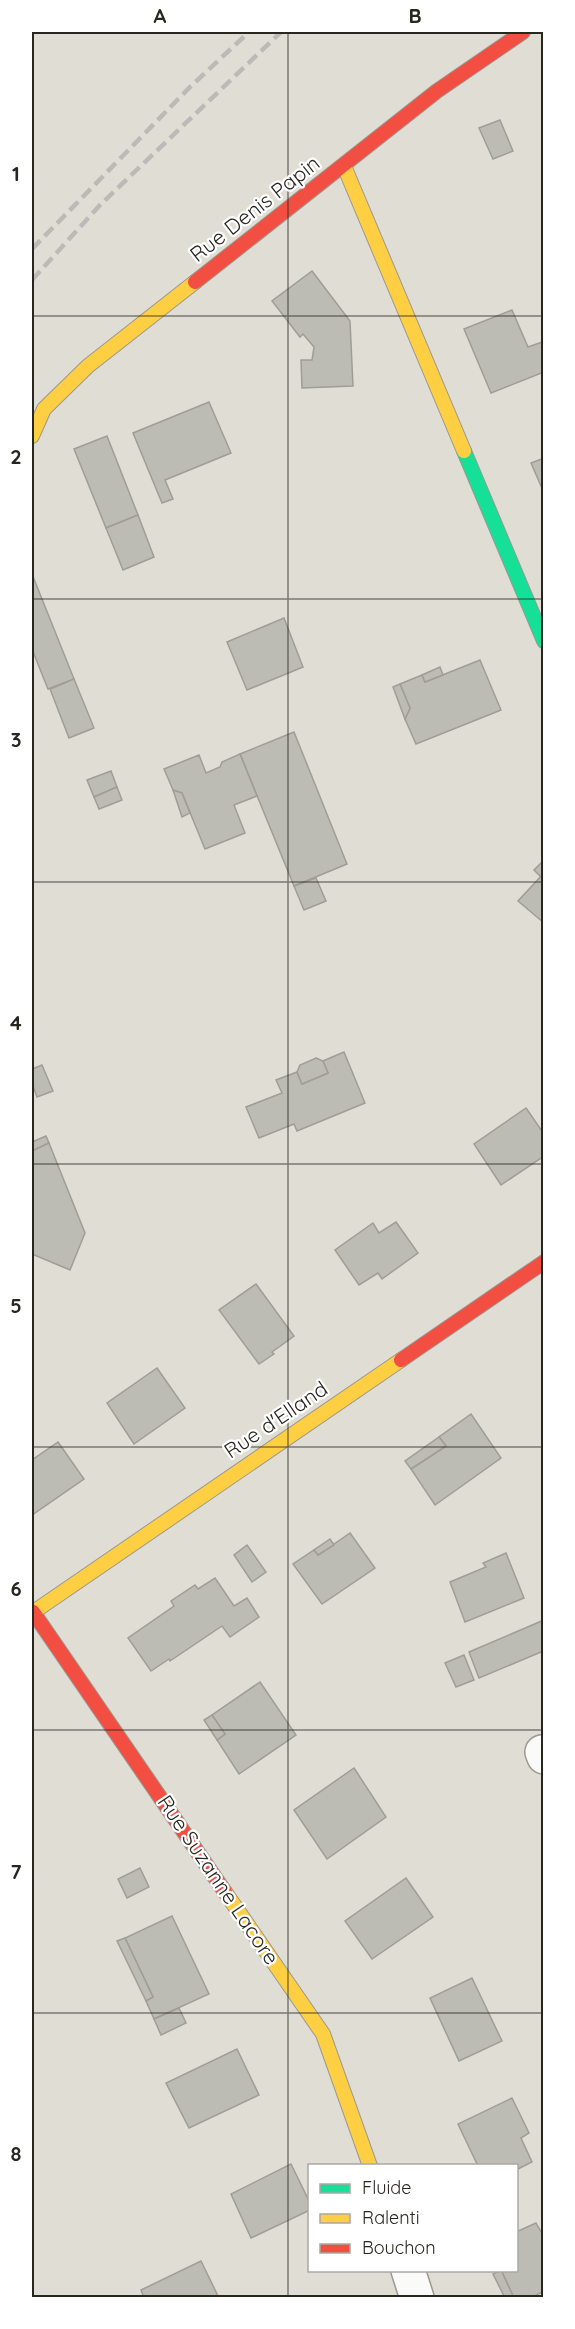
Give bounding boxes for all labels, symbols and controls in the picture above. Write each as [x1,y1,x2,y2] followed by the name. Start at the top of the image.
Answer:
[154,3,167,28] text: A
[408,3,422,28] text: B
[184,150,324,267] street label: Rue Denis Papin
[12,161,20,186] text: 1
[10,444,22,469] text: 2
[11,727,21,752] text: 3
[10,1010,22,1035] text: 4
[10,1293,22,1318] text: 5
[219,1375,332,1463] street label: Rue d'Elland
[10,1576,22,1601] text: 6
[152,1790,285,1969] street label: Rue Suzanne Lacore
[11,1859,22,1884] text: 7
[11,2141,22,2166] text: 8
[308,2164,518,2272] legend
[362,2176,411,2199] text: Fluide
[362,2206,420,2229] text: Ralenti
[362,2236,436,2259] text: Bouchon

